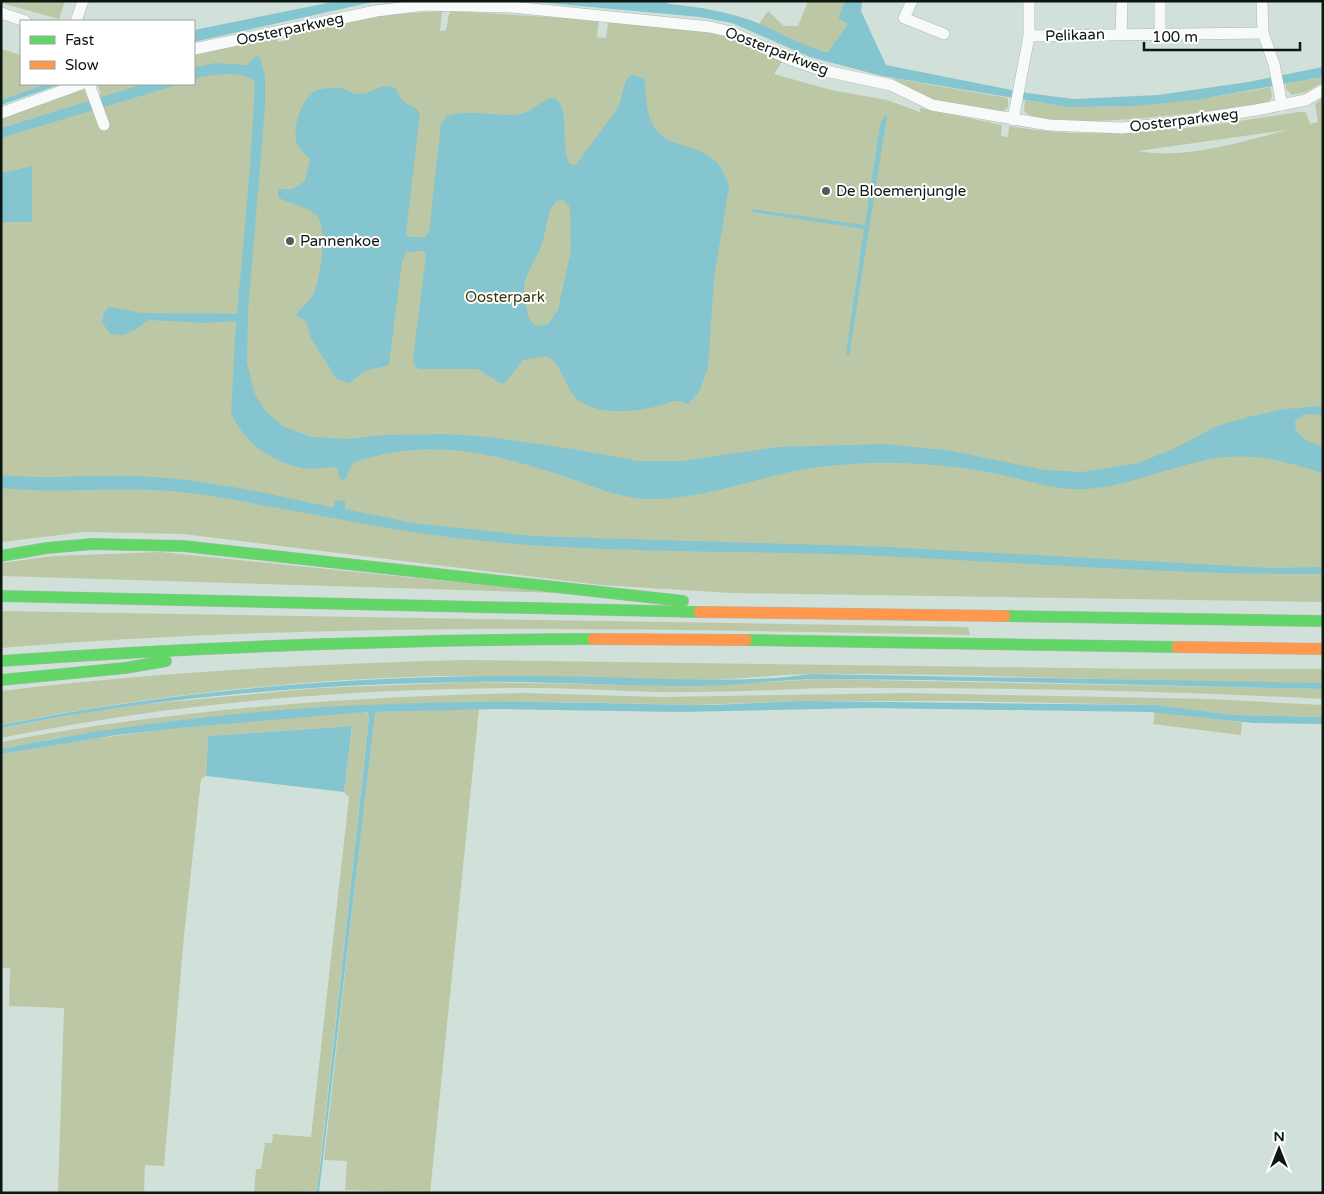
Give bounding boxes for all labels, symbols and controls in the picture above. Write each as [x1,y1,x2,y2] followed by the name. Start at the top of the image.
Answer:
[235,9,345,49] street label: Oosterparkweg
[20,20,195,85] legend
[1144,20,1300,52] scale bar
[723,23,831,79] street label: Oosterparkweg
[1045,25,1105,45] street label: Pelikaan
[1152,28,1198,46] text: 100 m
[65,31,95,49] text: Fast
[65,56,99,74] text: Slow
[1129,104,1239,136] street label: Oosterparkweg
[836,182,966,200] place label: De Bloemenjungle
[820,185,832,197] marker: De Bloemenjungle
[300,232,380,250] place label: Pannenkoe
[284,235,296,247] marker: Pannenkoe
[465,288,545,306] park label: Oosterpark
[1254,1124,1304,1174] north arrow
[1273,1128,1285,1145] text: N

